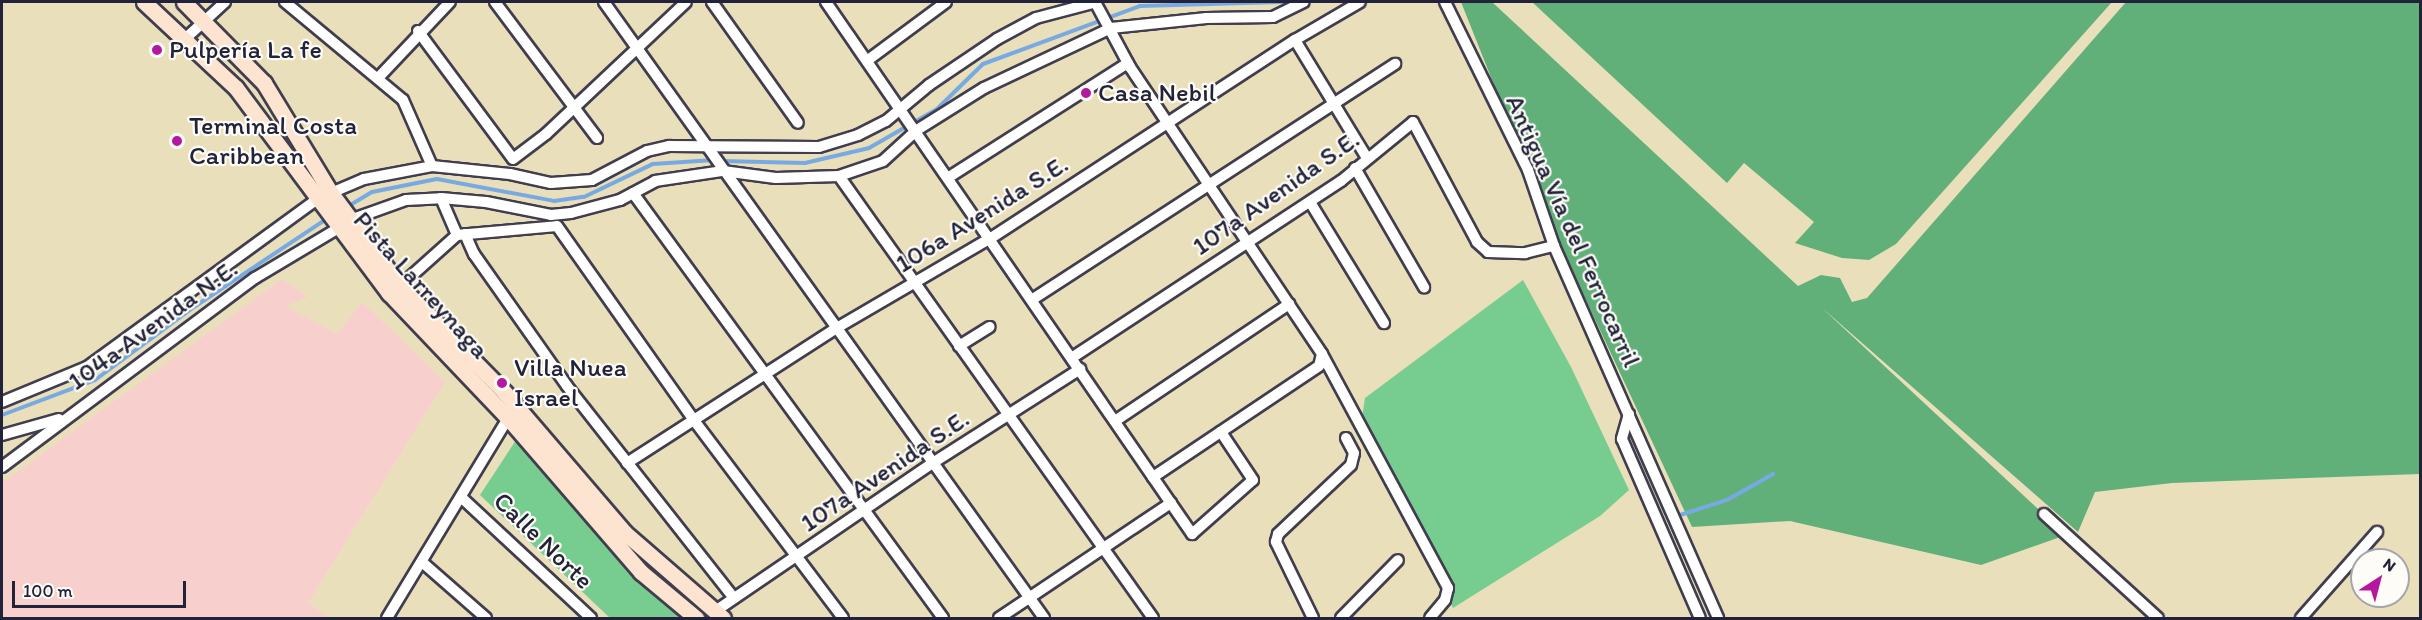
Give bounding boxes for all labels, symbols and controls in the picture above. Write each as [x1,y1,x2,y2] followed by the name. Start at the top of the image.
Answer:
[169,34,321,66] place label: Pulpería La fe
[150,43,164,57] marker: Pulpería La fe
[1098,77,1216,109] place label: Casa Nebil
[1079,86,1093,100] marker: Casa Nebil
[1499,90,1647,372] street label: Antigua Vía del Ferrocarril
[189,110,357,172] place label: Terminal Costa Caribbean
[1186,124,1366,262] street label: 107a Avenida S.E.
[170,134,184,148] marker: Terminal Costa Caribbean
[890,148,1074,280] street label: 106a Avenida S.E.
[347,205,495,365] street label: Pista Larreynaga
[62,253,244,397] street label: 104a Avenida N.E.
[514,352,627,414] place label: Villa Nuea Israel
[495,376,509,390] marker: Villa Nuea Israel
[795,403,975,539] street label: 107a Avenida S.E.
[487,486,599,596] street label: Calle Norte
[2350,548,2410,608] north arrow
[2380,554,2400,576] text: N
[15,569,189,607] scale bar
[23,580,73,602] text: 100 m

